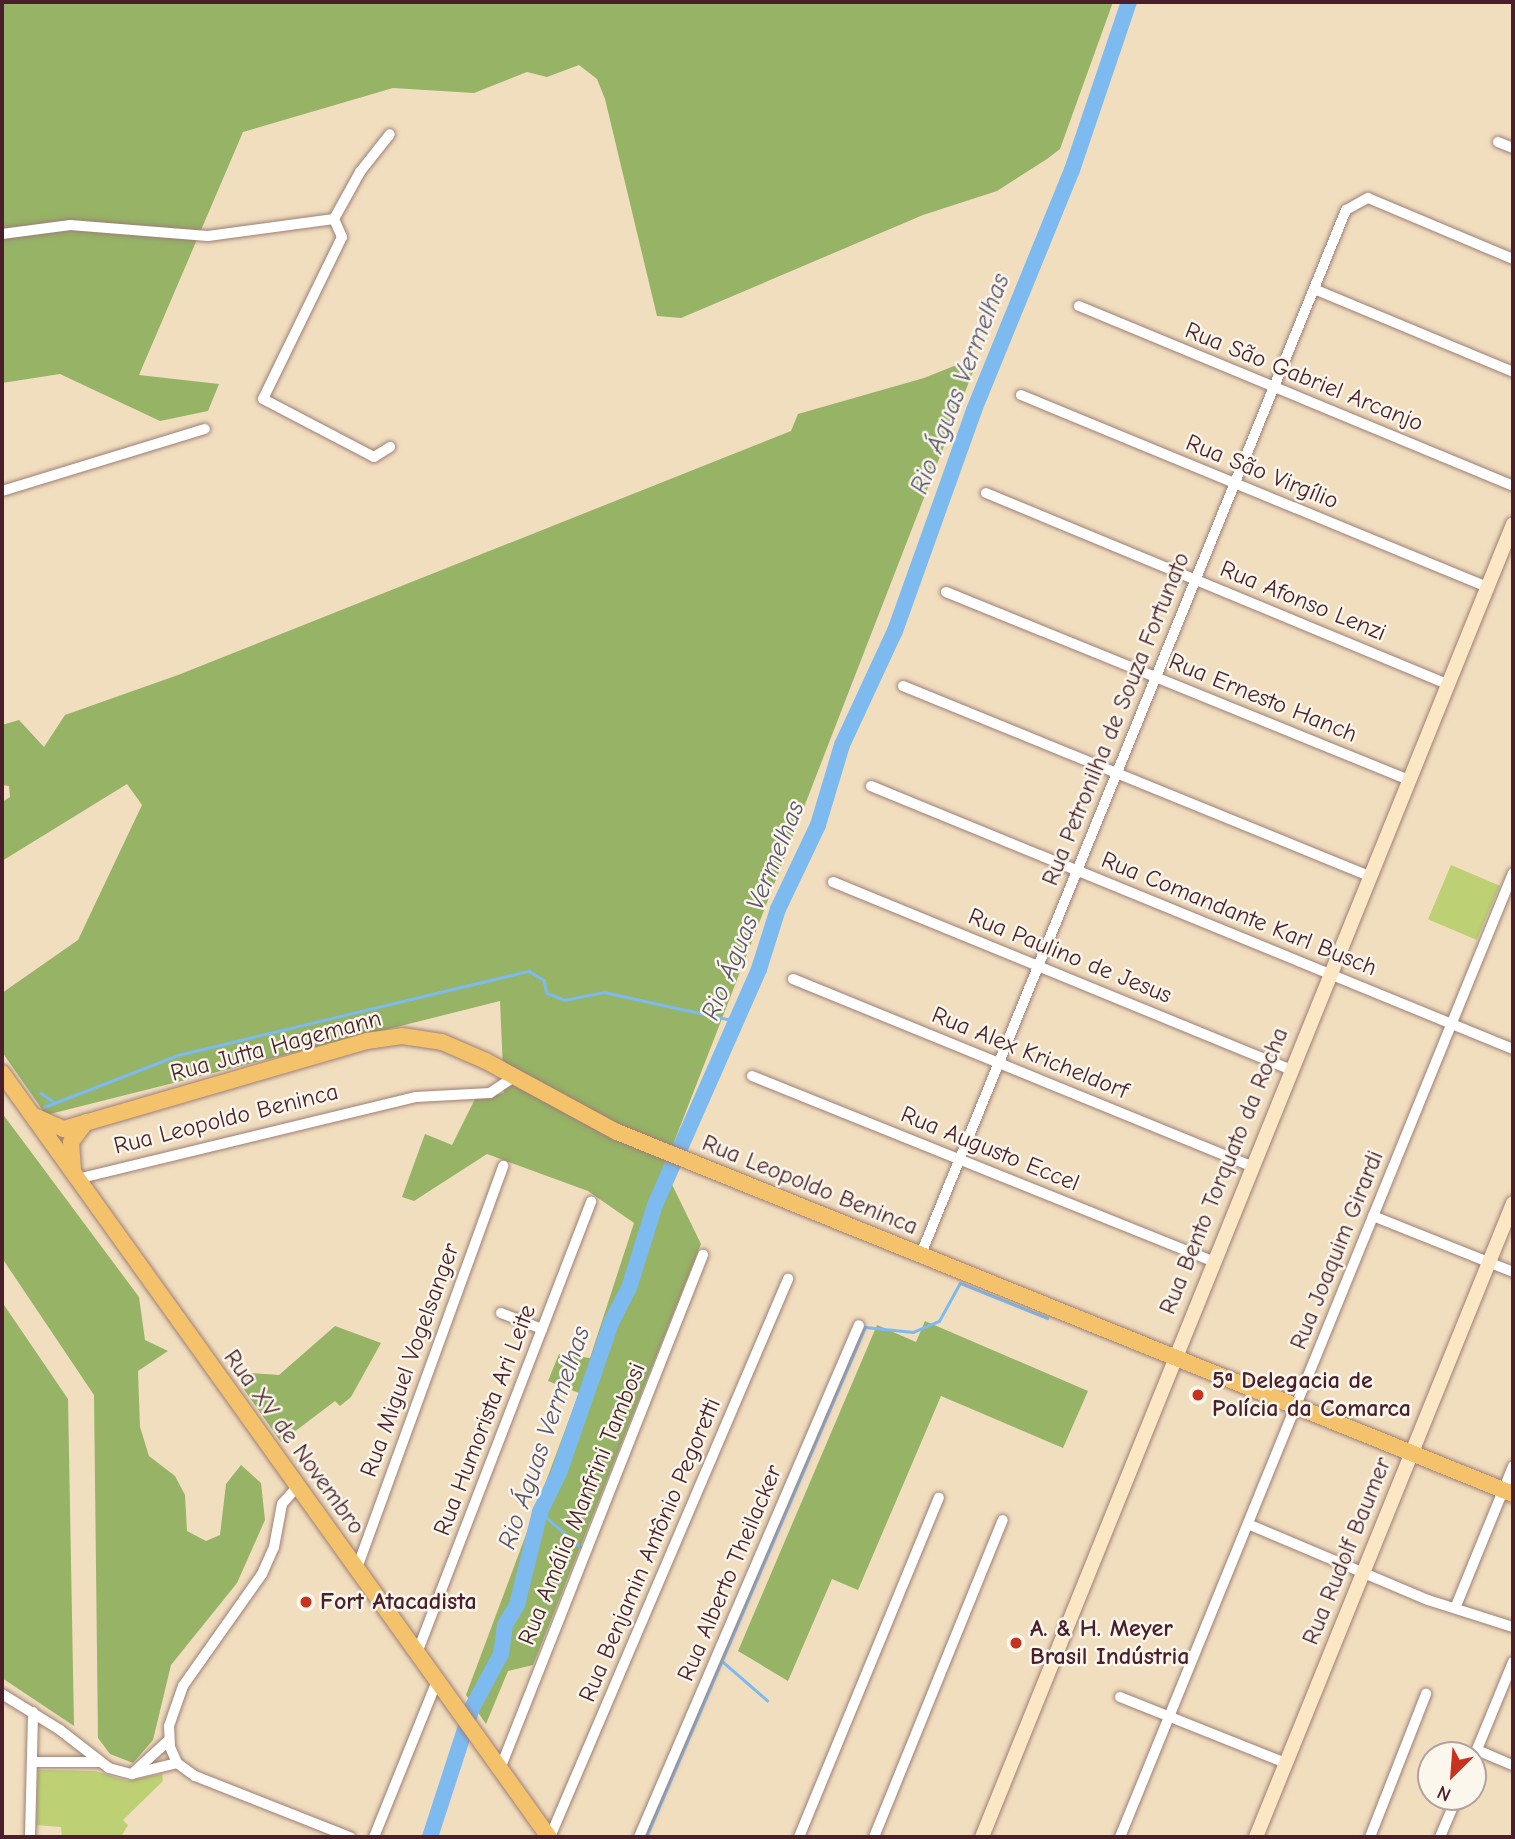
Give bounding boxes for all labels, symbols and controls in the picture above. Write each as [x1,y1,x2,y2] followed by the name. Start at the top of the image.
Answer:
[905,269,1017,499] water label: Rio Águas Vermelhas
[1181,316,1427,438] street label: Rua São Gabriel Arcanjo
[1181,428,1343,516] street label: Rua São Virgílio
[1036,548,1196,890] street label: Rua Petronilha de Souza Fortunato
[1216,555,1390,647] street label: Rua Afonso Lenzi
[1165,647,1361,749] street label: Rua Ernesto Hanch
[696,797,812,1025] water label: Rio Águas Vermelhas
[1097,845,1381,983] street label: Rua Comandante Karl Busch
[964,902,1176,1010] street label: Rua Paulino de Jesus
[928,1000,1132,1106] street label: Rua Alex Kricheldorf
[168,1004,384,1088] street label: Rua Jutta Hagemann
[1153,1023,1295,1319] street label: Rua Bento Torquato da Rocha
[111,1077,341,1161] street label: Rua Leopoldo Beninca
[897,1100,1083,1198] street label: Rua Augusto Eccel
[698,1129,922,1241] street label: Rua Leopoldo Beninca
[1284,1146,1390,1354] street label: Rua Joaquim Girardi
[354,1239,466,1481] street label: Rua Miguel Vogelsanger
[428,1301,542,1539] street label: Rua Humorista Ari Leite
[492,1322,598,1554] water label: Rio Águas Vermelhas
[217,1344,371,1540] street label: Rua XV de Novembro
[512,1359,652,1649] street label: Rua Amália Manfrini Tambosi
[1212,1367,1411,1423] place label: 5ª Delegacia de Polícia da Comarca
[1190,1387,1206,1403] marker: 5ª Delegacia de Polícia da Comarca
[573,1394,727,1706] street label: Rua Benjamin Antônio Pegoretti
[1296,1453,1398,1649] street label: Rua Rudolf Baumer
[671,1461,789,1685] street label: Rua Alberto Theilacker
[320,1588,477,1616] place label: Fort Atacadista
[298,1594,314,1610] marker: Fort Atacadista
[1030,1615,1190,1671] place label: A. & H. Meyer Brasil Indústria
[1008,1635,1024,1651] marker: A. & H. Meyer Brasil Indústria
[1417,1741,1487,1811] north arrow
[1434,1781,1454,1806] text: N

